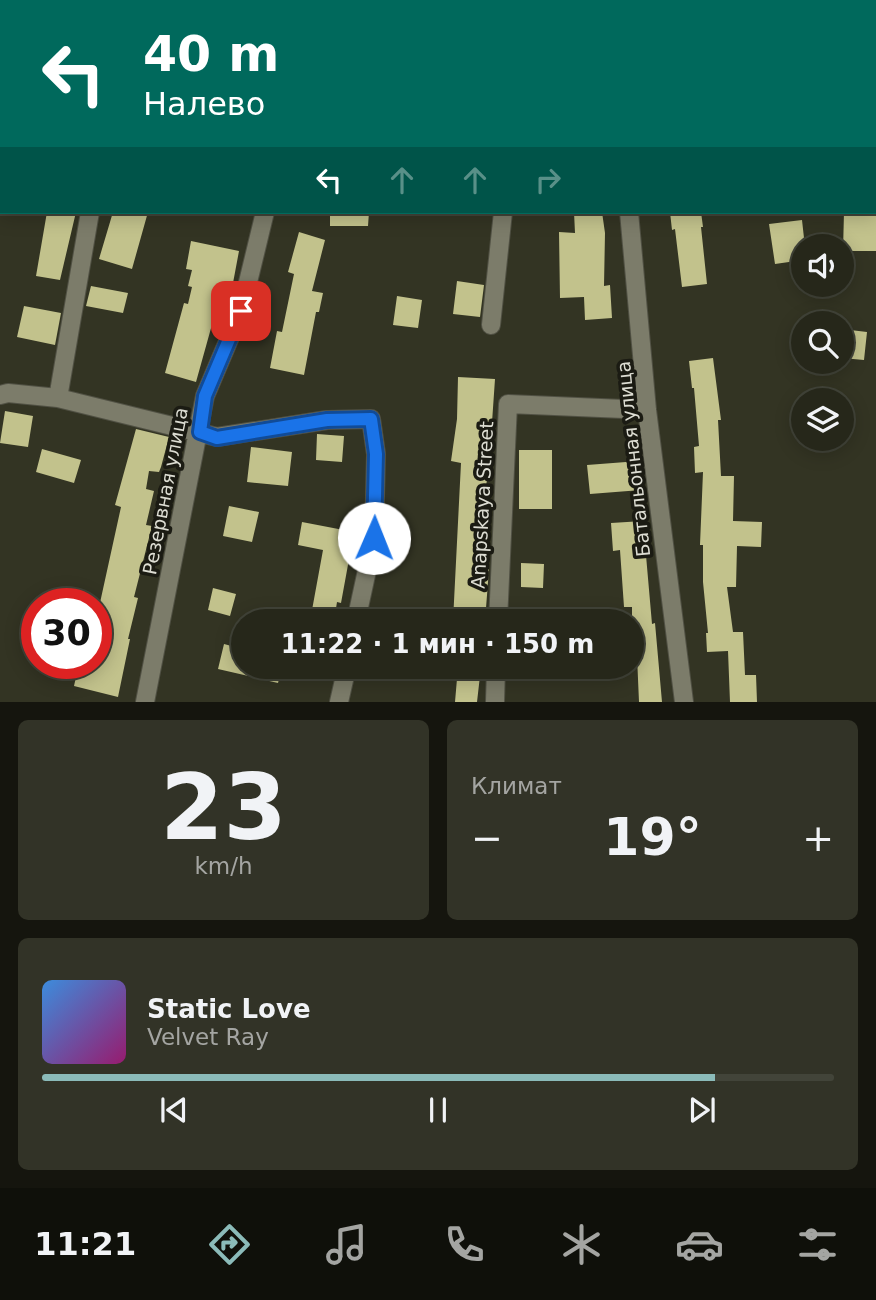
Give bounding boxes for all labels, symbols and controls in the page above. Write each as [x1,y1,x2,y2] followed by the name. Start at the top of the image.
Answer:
[143,26,279,83] text: 40 m
[28,28,119,119] icon: left
[143,85,265,123] text: Налево
[310,161,348,199] icon: left
[383,161,421,199] icon: ahead
[456,161,494,199] icon: ahead
[529,161,567,199] icon: right
[791,234,854,451] map controls
[791,234,854,297] button: sound
[211,281,271,341] pin
[222,292,260,330] icon: arrive
[791,311,854,374] button: search
[612,360,654,558] street label: Батальонная улица
[791,388,854,451] button: layers
[138,405,192,577] street label: Резервная улица
[467,421,497,589] street label: Anapskaya Street
[337,501,411,575] position arrow
[21,588,112,679] speed limit sign: 30
[281,629,594,659] text: 11:22 · 1 мин · 150 m
[160,755,287,860] text: 23
[471,773,562,799] text: Климат
[603,807,702,867] text: 19°
[471,816,503,860] text: −
[802,816,834,860] text: +
[194,853,253,879] text: km/h
[147,994,311,1024] text: Static Love
[147,1024,269,1050] text: Velvet Ray
[155,1091,193,1129] icon: previous
[419,1091,457,1129] icon: pause
[683,1091,721,1129] icon: next
[205,1220,254,1269] icon: directions
[322,1220,371,1269] icon: music
[440,1220,489,1269] icon: phone
[557,1220,606,1269] icon: climate
[675,1220,724,1269] icon: car
[793,1220,842,1269] icon: filters
[34,1225,136,1263] text: 11:21

